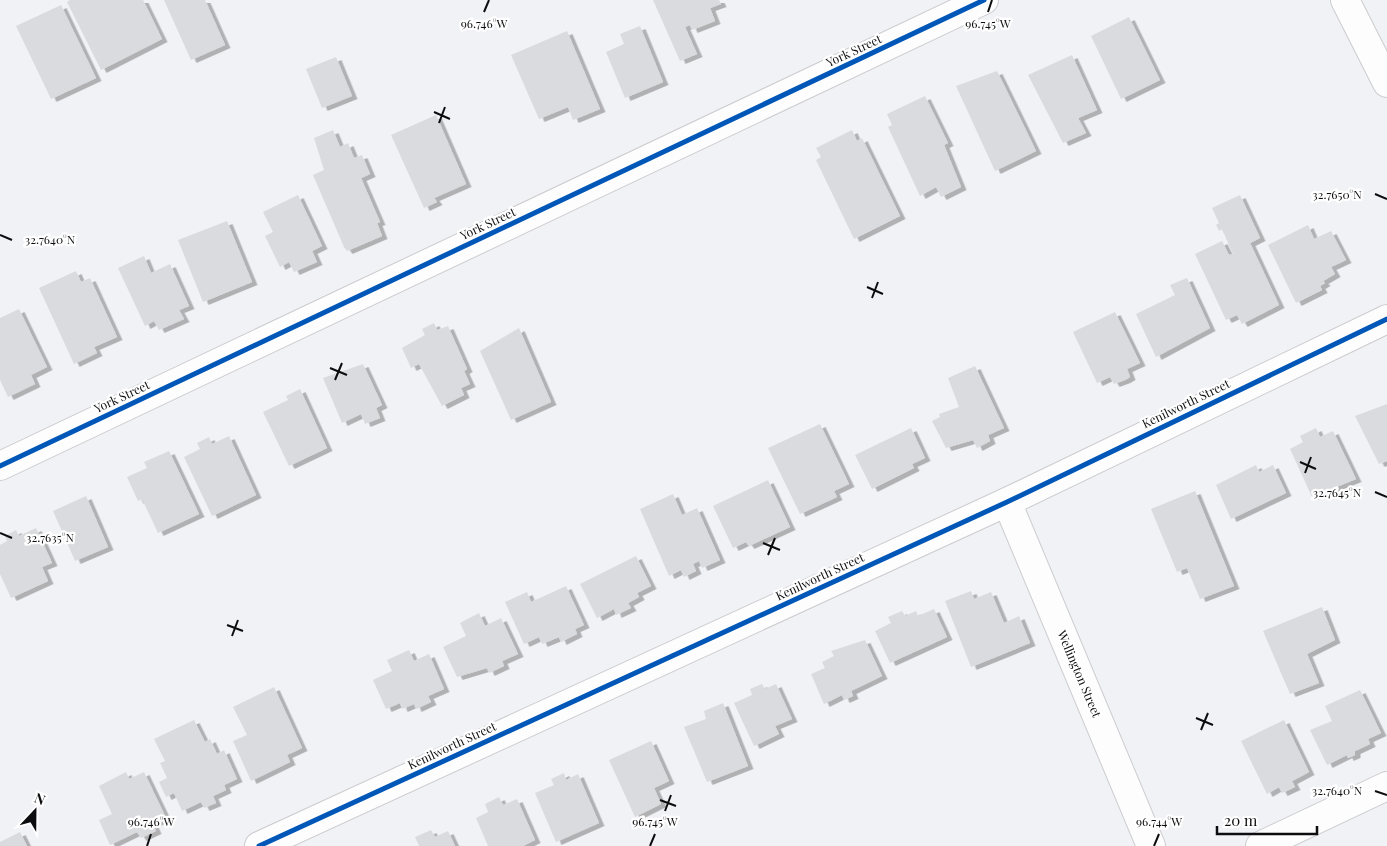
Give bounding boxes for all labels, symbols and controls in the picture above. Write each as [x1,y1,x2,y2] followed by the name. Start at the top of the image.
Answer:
[461,15,507,31] text: 96.746°W
[965,15,1011,31] text: 96.745°W
[822,30,885,70] street label: York Street
[1312,186,1362,202] text: 32.7650°N
[456,203,519,243] street label: York Street
[25,231,76,247] text: 32.7640°N
[1139,375,1233,431] street label: Kenilworth Street
[90,376,153,416] street label: York Street
[1313,484,1362,500] text: 32.7645°N
[26,529,75,545] text: 32.7635°N
[773,548,867,604] street label: Kenilworth Street
[1054,627,1106,720] street label: Wellington Street
[405,717,499,773] street label: Kenilworth Street
[1312,782,1363,798] text: 32.7640°N
[10,786,60,836] north arrow
[32,788,48,809] text: N
[1217,804,1317,836] scale bar
[1224,810,1258,830] text: 20 m
[128,813,174,829] text: 96.746°W
[632,813,678,829] text: 96.745°W
[1136,813,1182,829] text: 96.744°W

